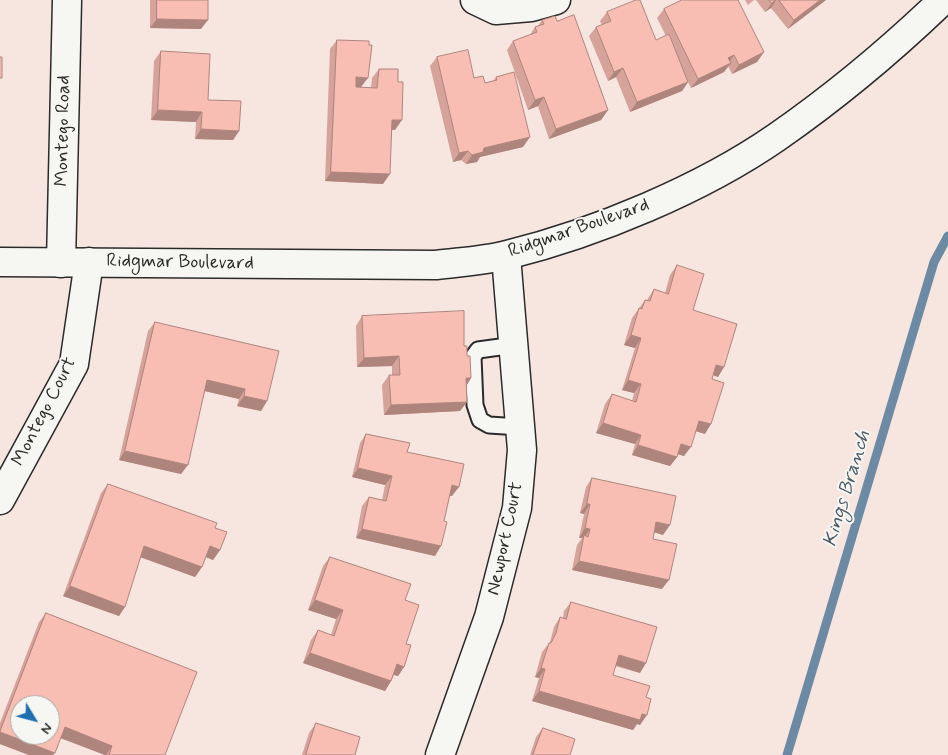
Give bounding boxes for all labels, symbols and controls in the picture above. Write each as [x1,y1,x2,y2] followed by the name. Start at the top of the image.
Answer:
[52,75,76,187] street label: Montego Road
[506,194,652,264] street label: Ridgmar Boulevard
[106,250,254,276] street label: Ridgmar Boulevard
[8,354,82,470] street label: Montego Court
[819,428,877,550] water label: Kings Branch
[483,480,529,598] street label: Newport Court
[10,695,60,745] north arrow
[36,719,56,738] text: N

